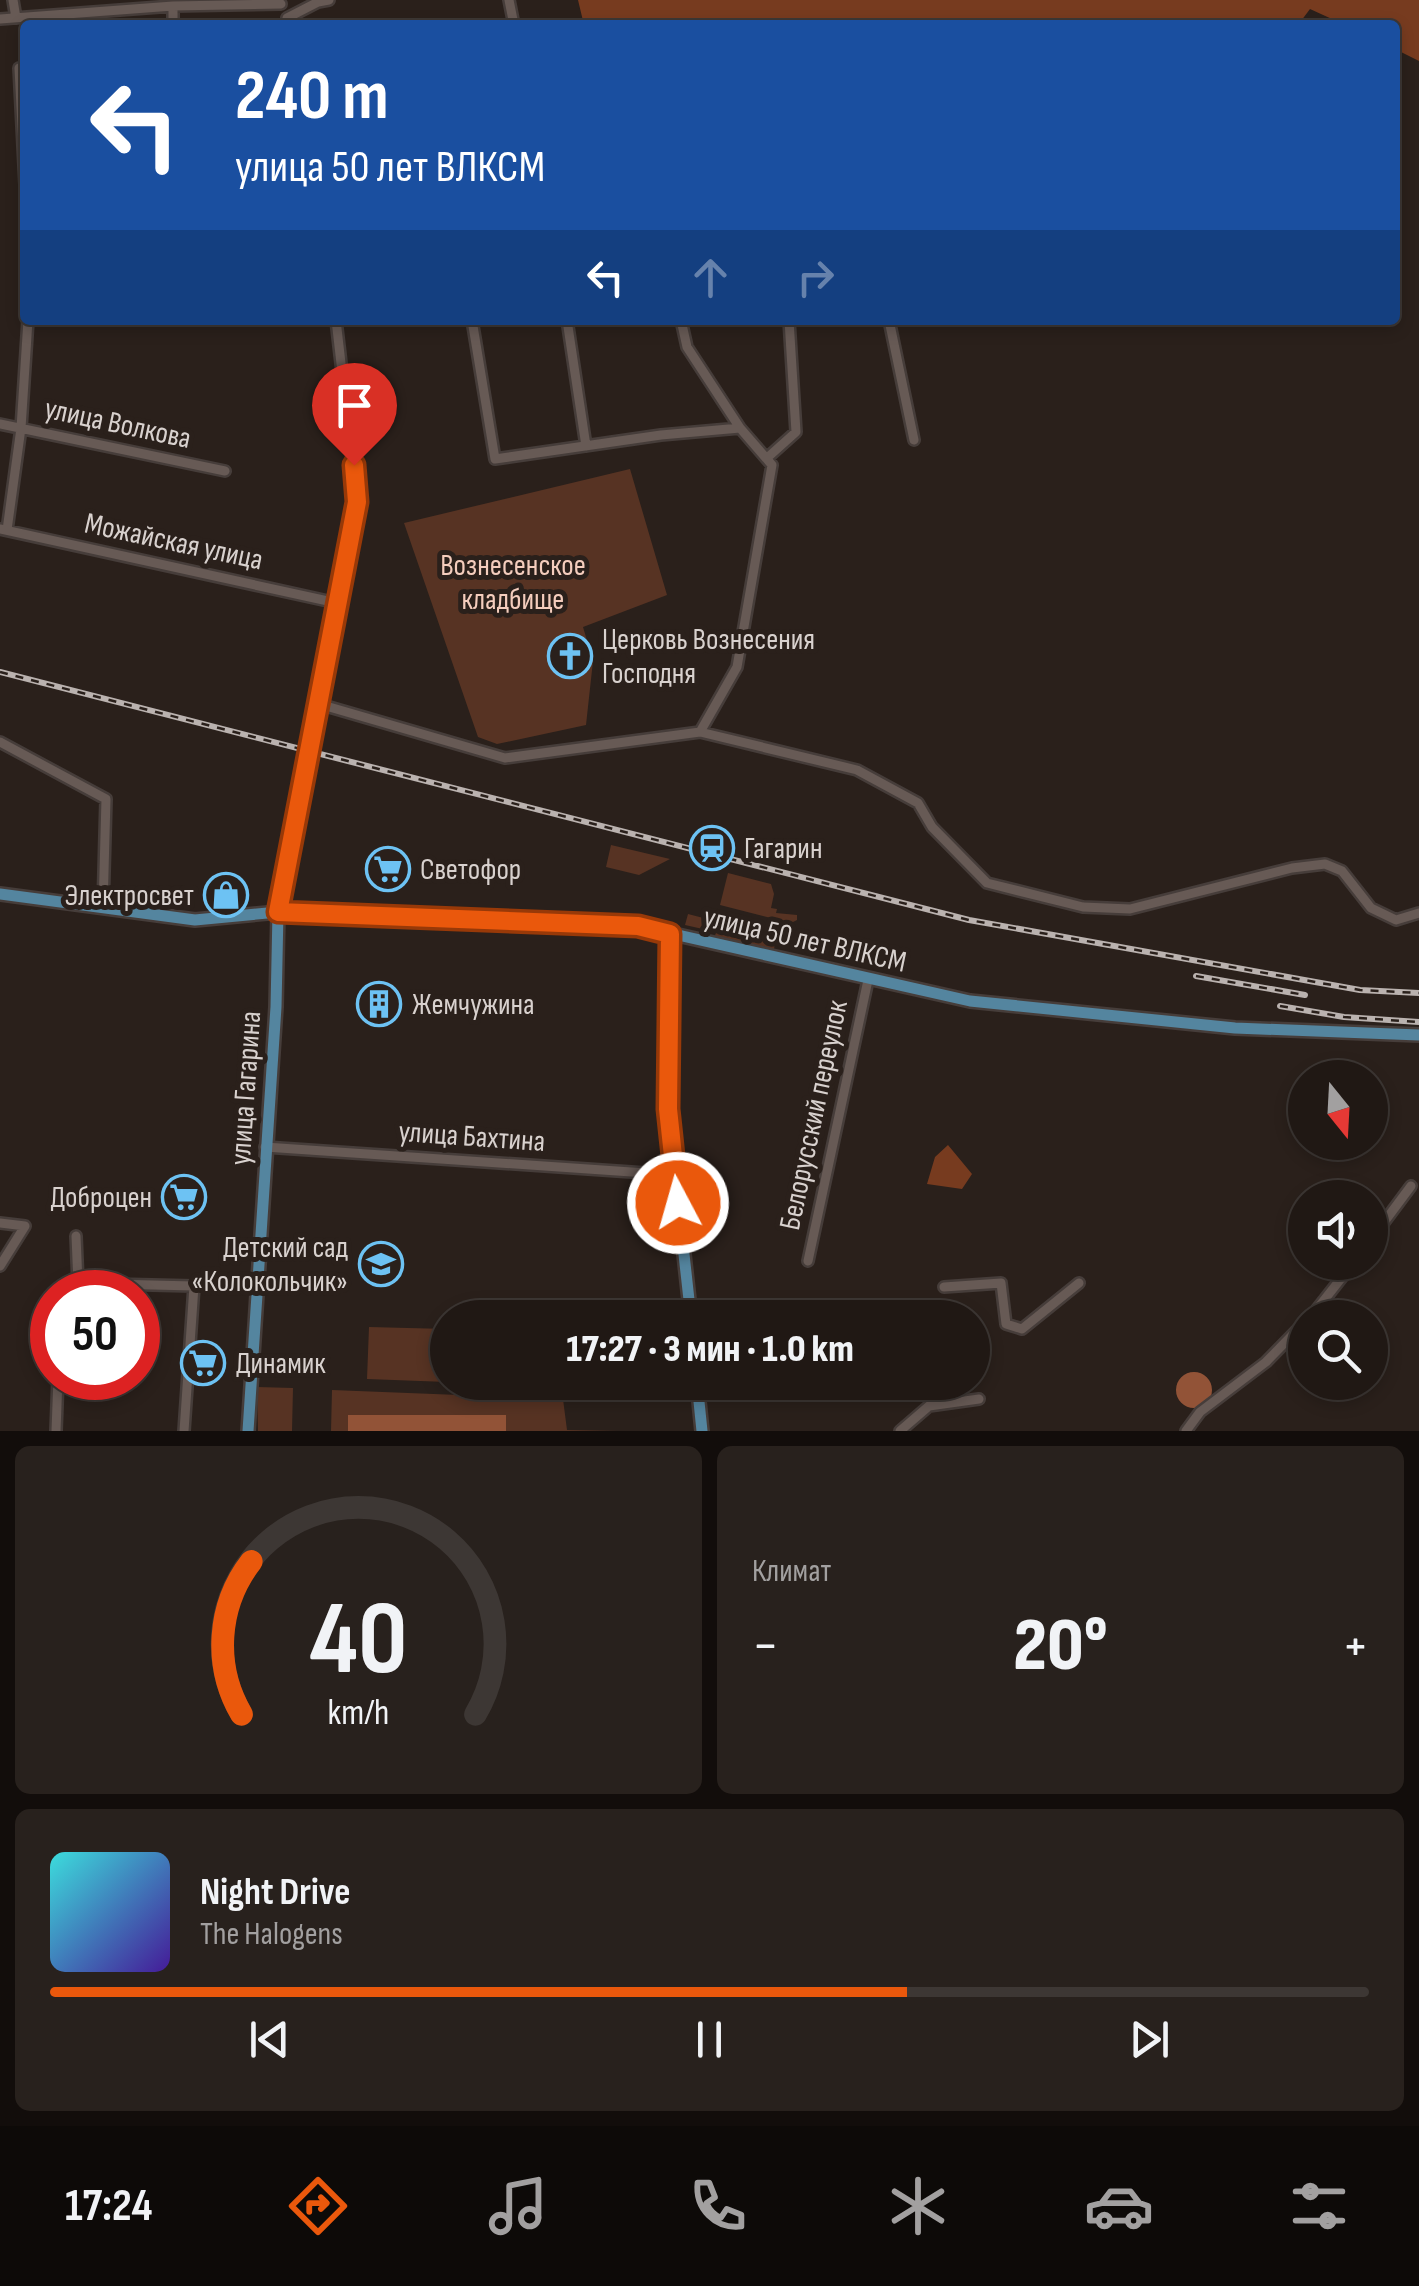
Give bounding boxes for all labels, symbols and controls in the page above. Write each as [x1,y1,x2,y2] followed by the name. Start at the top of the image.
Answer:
[235,55,389,139] text: 240 m
[70,60,200,190] icon: left
[235,140,545,195] text: улица 50 лет ВЛКСМ
[578,250,633,305] icon: left
[683,250,738,305] icon: ahead
[788,250,843,305] icon: right
[312,363,397,466] pin
[327,378,382,433] icon: arrive
[41,391,194,457] street label: улица Волкова
[81,506,266,578] street label: Можайская улица
[440,548,586,618] park label: Вознесенское кладбище
[602,622,815,692] place label: Церковь Вознесения Господня
[547,633,593,679] church icon: Церковь Вознесения Господня
[689,825,735,871] station icon: Гагарин
[744,831,822,867] place label: Гагарин
[365,846,411,892] supermarket icon: Светофор
[420,852,521,888] place label: Светофор
[203,872,249,918] shop icon: Электросвет
[64,878,194,914] place label: Электросвет
[700,899,910,981] street label: улица 50 лет ВЛКСМ
[356,981,402,1027] building icon: Жемчужина
[412,987,535,1023] place label: Жемчужина
[772,996,856,1233] street label: Белорусский переулок
[223,1010,269,1166] street label: улица Гагарина
[1288,1060,1388,1160] north arrow
[1288,1060,1388,1400] map controls
[397,1114,546,1160] street label: улица Бахтина
[626,1151,730,1255] position arrow
[161,1174,207,1220] supermarket icon: Доброцен
[51,1180,152,1216] place label: Доброцен
[1288,1180,1388,1280] button: sound
[192,1230,349,1300] place label: Детский сад «Колокольчик»
[358,1241,404,1287] school or university icon: Детский сад «Колокольчик»
[30,1270,160,1400] speed limit sign: 50
[1288,1300,1388,1400] button: search
[566,1327,854,1372] text: 17:27 · 3 мин · 1.0 km
[180,1340,226,1386] supermarket icon: Динамик
[236,1346,326,1382] place label: Динамик
[752,1552,831,1591] text: Климат
[310,1578,407,1703] text: 40
[1013,1601,1108,1692] text: 20°
[752,1613,779,1680] text: −
[1342,1613,1369,1680] text: +
[328,1692,389,1735] text: km/h
[200,1870,351,1915] text: Night Drive
[200,1915,343,1954] text: The Halogens
[242,2012,297,2067] icon: previous
[682,2012,737,2067] icon: pause
[1122,2012,1177,2067] icon: next
[283,2171,353,2241] icon: directions
[483,2171,553,2241] icon: music
[683,2171,753,2241] icon: phone
[883,2171,953,2241] icon: climate
[1084,2171,1154,2241] icon: car
[1284,2171,1354,2241] icon: filters
[65,2179,152,2234] text: 17:24

